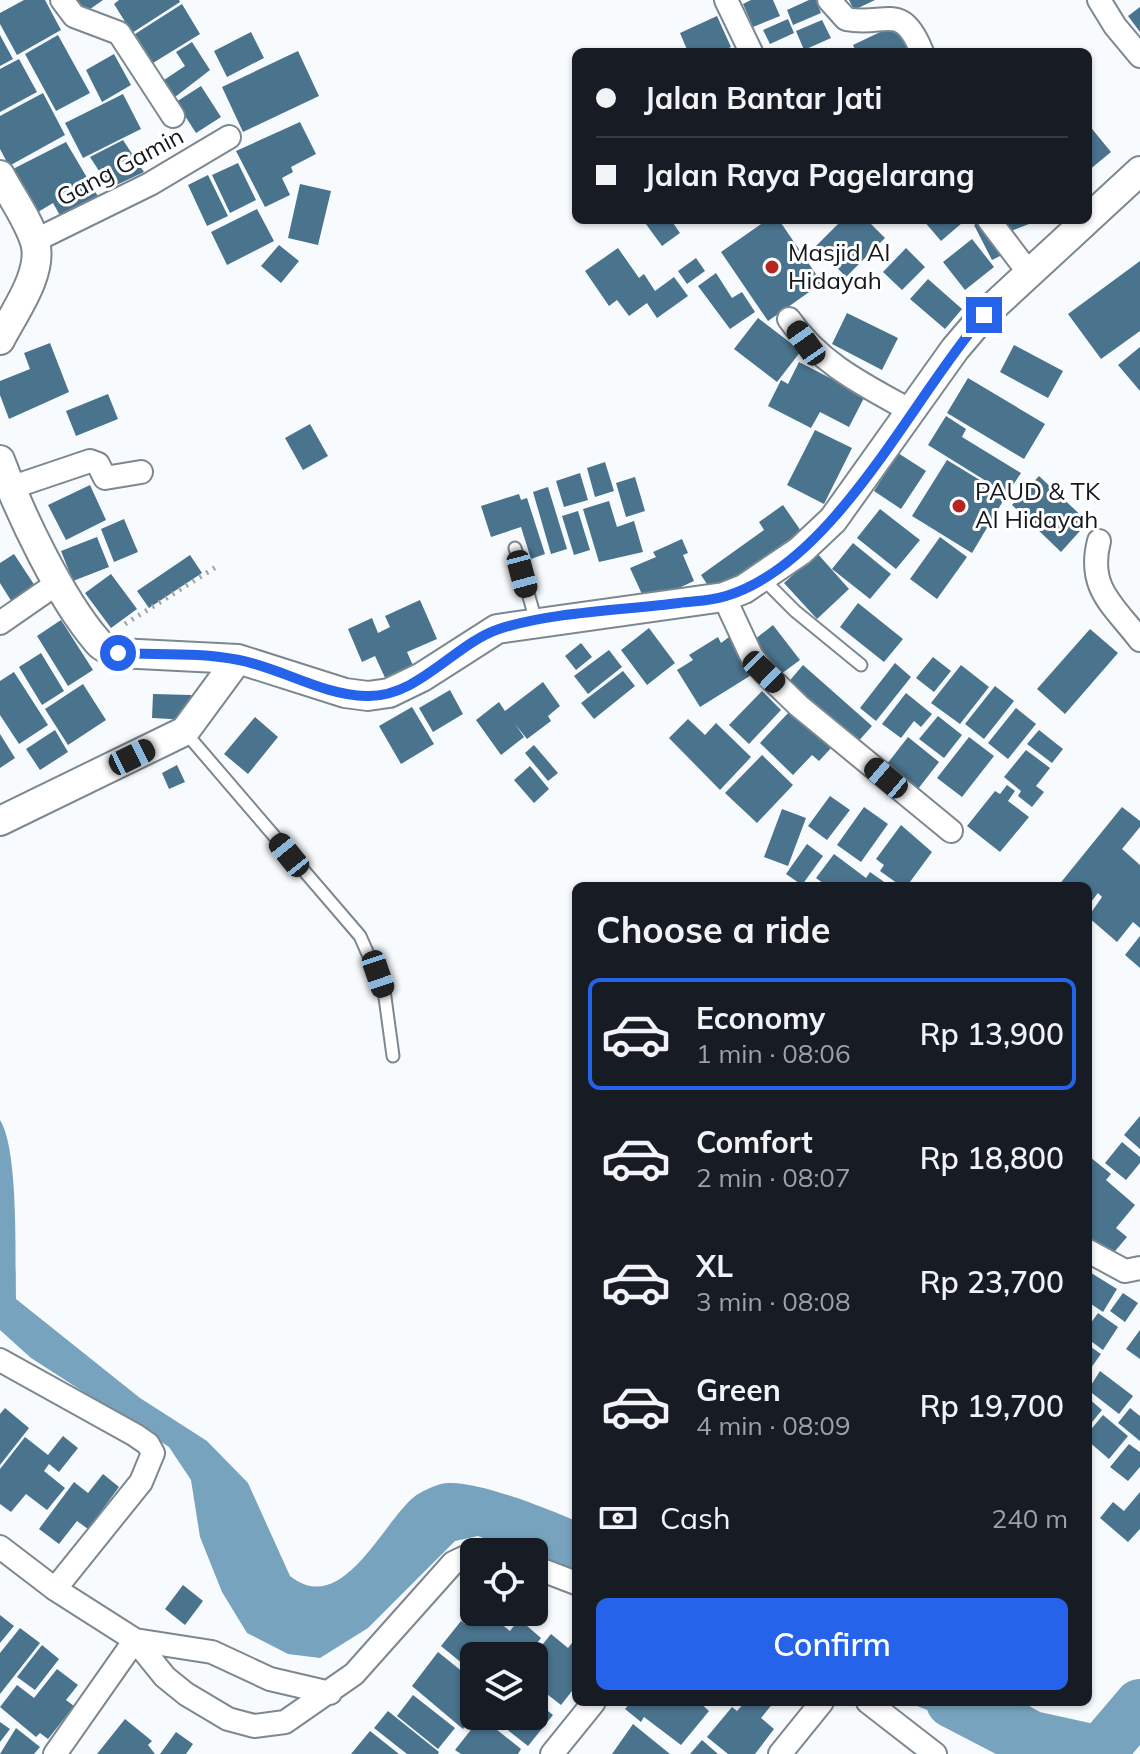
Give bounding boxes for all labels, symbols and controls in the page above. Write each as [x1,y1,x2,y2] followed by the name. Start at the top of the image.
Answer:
[644,79,882,117] text: Jalan Bantar Jati
[51,120,188,212] street label: Gang Gamin
[644,156,975,194] text: Jalan Raya Pagelarang
[788,237,890,295] place label: Masjid Al Hidayah
[763,258,781,276] marker: Masjid Al Hidayah
[966,297,1002,333] route end
[782,316,830,370] car
[975,476,1101,534] place label: PAUD & TK Al Hidayah
[950,497,968,515] marker: PAUD & TK Al Hidayah
[504,548,540,600] car
[100,635,136,671] route start
[738,647,790,697] car
[105,736,159,778] car
[860,753,912,803] car
[265,829,313,881] car
[596,907,830,952] text: Choose a ride
[359,947,397,1001] car
[600,998,672,1070] icon: car
[696,999,825,1037] text: Economy
[920,1015,1064,1053] text: Rp 13,900
[696,1037,851,1070] text: 1 min · 08:06
[600,1122,672,1194] icon: car
[696,1123,813,1161] text: Comfort
[920,1139,1064,1177] text: Rp 18,800
[696,1161,851,1194] text: 2 min · 08:07
[600,1246,672,1318] icon: car
[696,1247,733,1285] text: XL
[920,1263,1064,1301] text: Rp 23,700
[696,1285,851,1318] text: 3 min · 08:08
[600,1370,672,1442] icon: car
[696,1371,781,1409] text: Green
[920,1387,1064,1425] text: Rp 19,700
[696,1409,851,1442] text: 4 min · 08:09
[596,1496,640,1540] icon: cash
[660,1499,731,1537] text: Cash
[992,1502,1068,1535] text: 240 m
[460,1538,548,1730] map controls
[460,1538,548,1626] button: locate
[596,1598,1068,1690] button: Confirm
[460,1642,548,1730] button: layers

